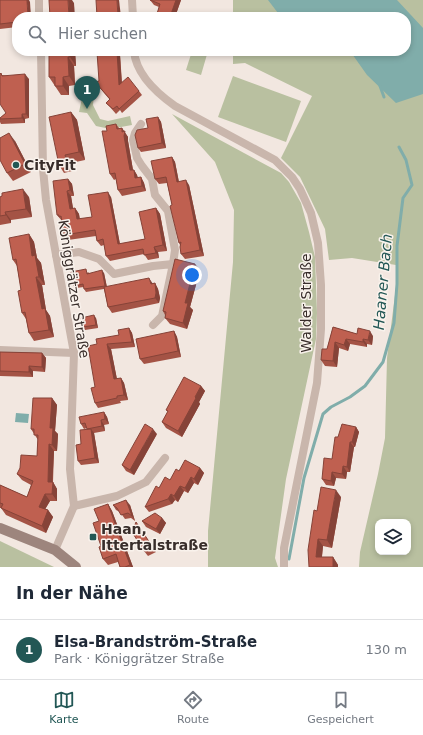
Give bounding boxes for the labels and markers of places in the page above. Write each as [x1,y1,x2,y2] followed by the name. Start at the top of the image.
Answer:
[74,76,100,109] pin: 1
[24,157,76,173] place label: CityFit
[11,160,21,170] marker: CityFit
[101,521,208,553] place label: Haan, Ittertalstraße
[88,532,98,542] marker: Haan, Ittertalstraße

